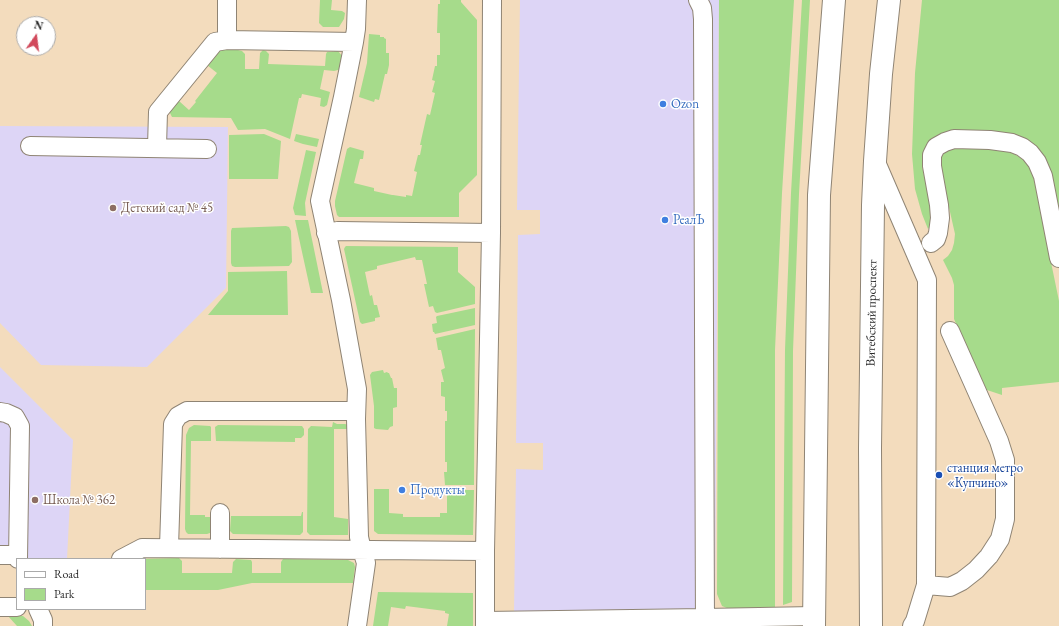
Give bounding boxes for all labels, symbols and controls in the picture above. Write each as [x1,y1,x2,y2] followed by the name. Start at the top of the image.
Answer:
[16,16,56,56] north arrow
[33,17,45,33] text: N
[671,96,699,112] place label: Ozon
[658,99,668,109] marker: Ozon
[121,200,213,216] place label: Детский сад № 45
[108,203,118,213] marker: Детский сад № 45
[673,212,705,228] place label: РеалЪ
[660,215,670,225] marker: РеалЪ
[863,260,881,366] street label: Витебский проспект
[947,460,1023,491] place label: станция метро «Купчино»
[934,470,944,480] marker: станция метро «Купчино»
[410,482,465,498] place label: Продукты
[397,485,407,495] marker: Продукты
[43,492,115,508] place label: Школа № 362
[30,495,40,505] marker: Школа № 362
[16,558,146,610] legend
[54,566,79,582] text: Road
[54,586,74,602] text: Park

